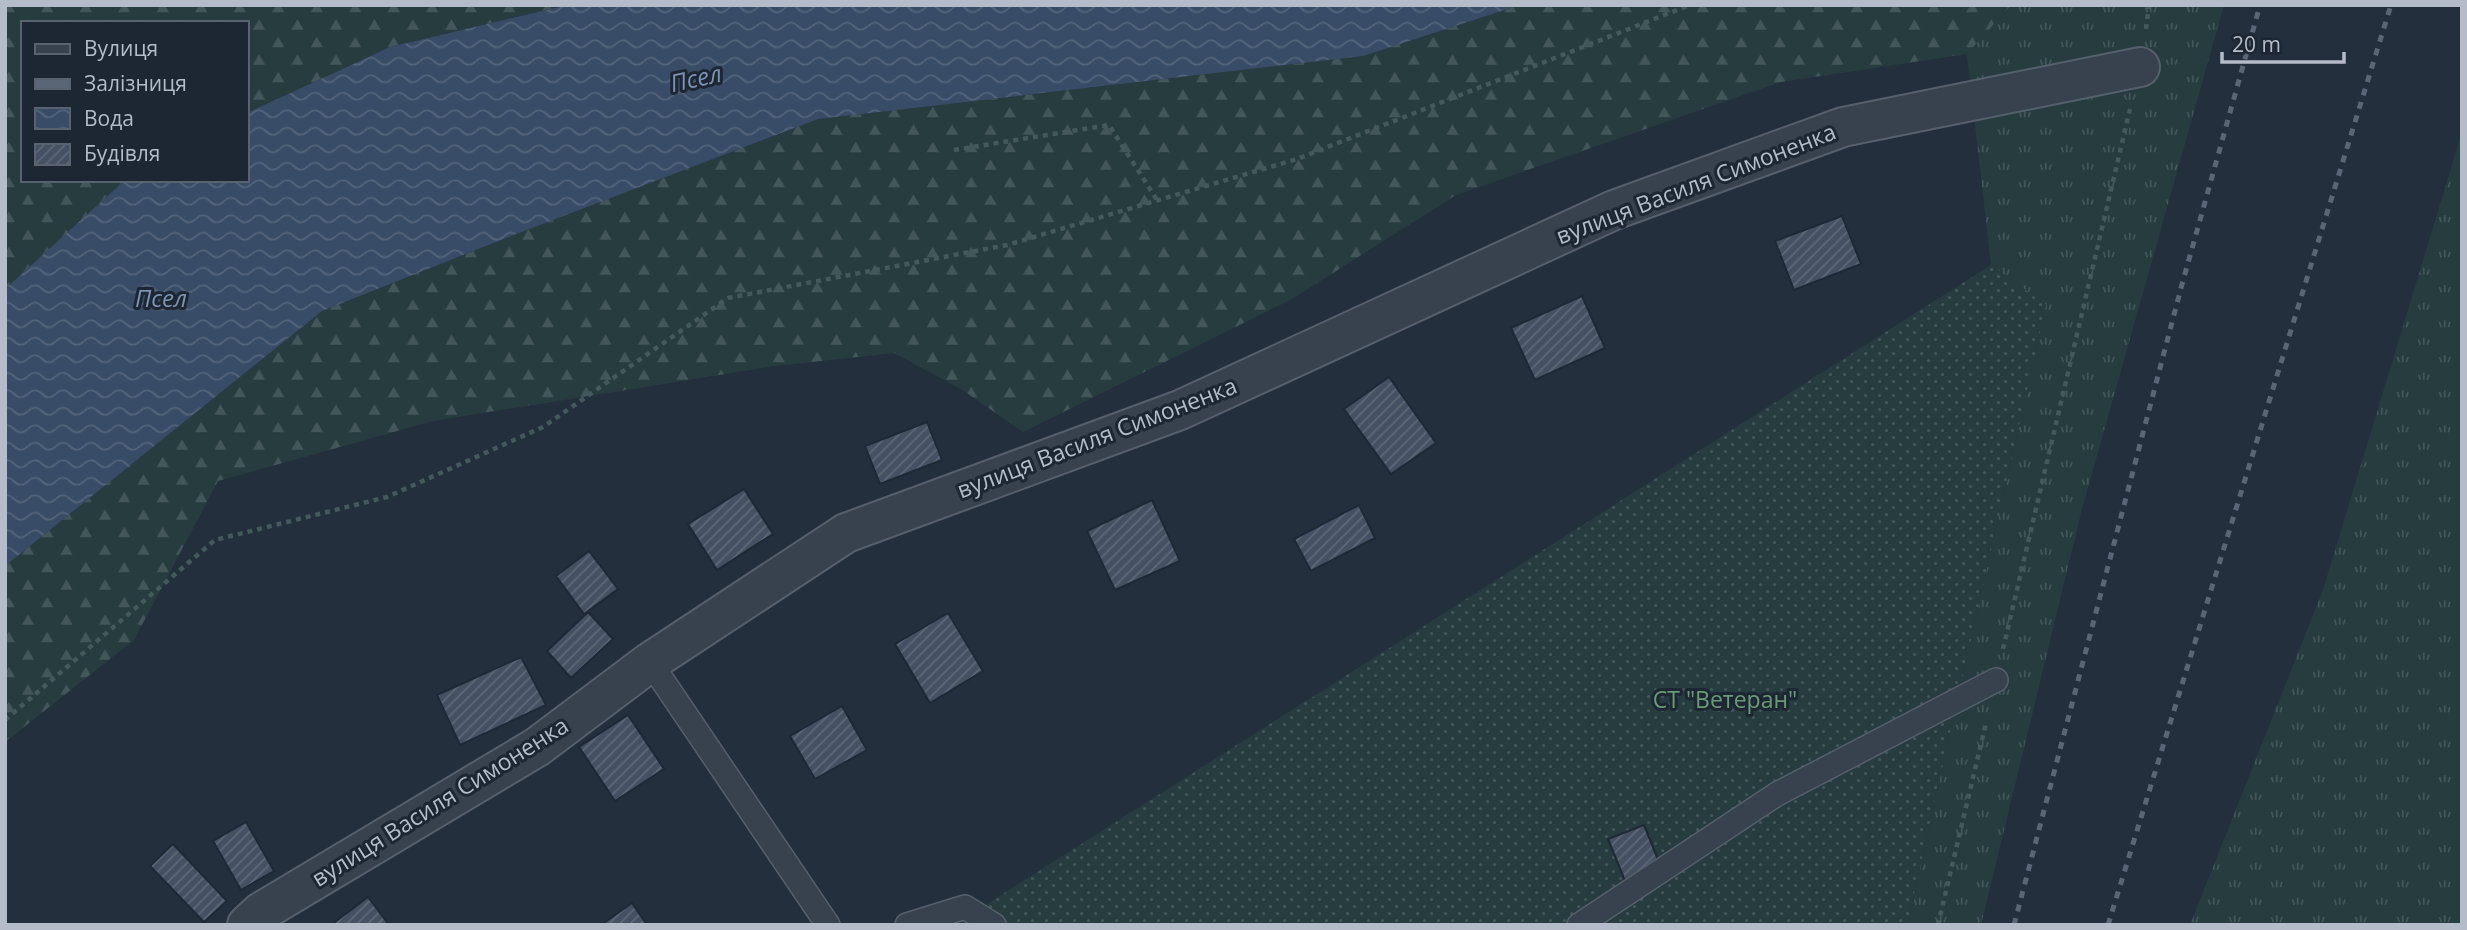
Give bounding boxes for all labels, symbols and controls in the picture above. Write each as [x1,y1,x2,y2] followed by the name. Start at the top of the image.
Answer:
[21,21,248,182] legend
[2222,21,2344,65] scale bar
[2232,30,2281,58] text: 20 m
[84,34,158,62] text: Вулиця
[667,56,725,99] water label: Псел
[84,69,187,97] text: Залізниця
[84,104,134,132] text: Вода
[1551,115,1840,251] street label: вулиця Василя Симоненка
[84,139,160,167] text: Будівля
[135,281,187,314] water label: Псел
[952,369,1241,505] street label: вулиця Василя Симоненка
[1653,683,1797,715] park label: СТ "Ветеран"
[305,709,574,893] street label: вулиця Василя Симоненка

